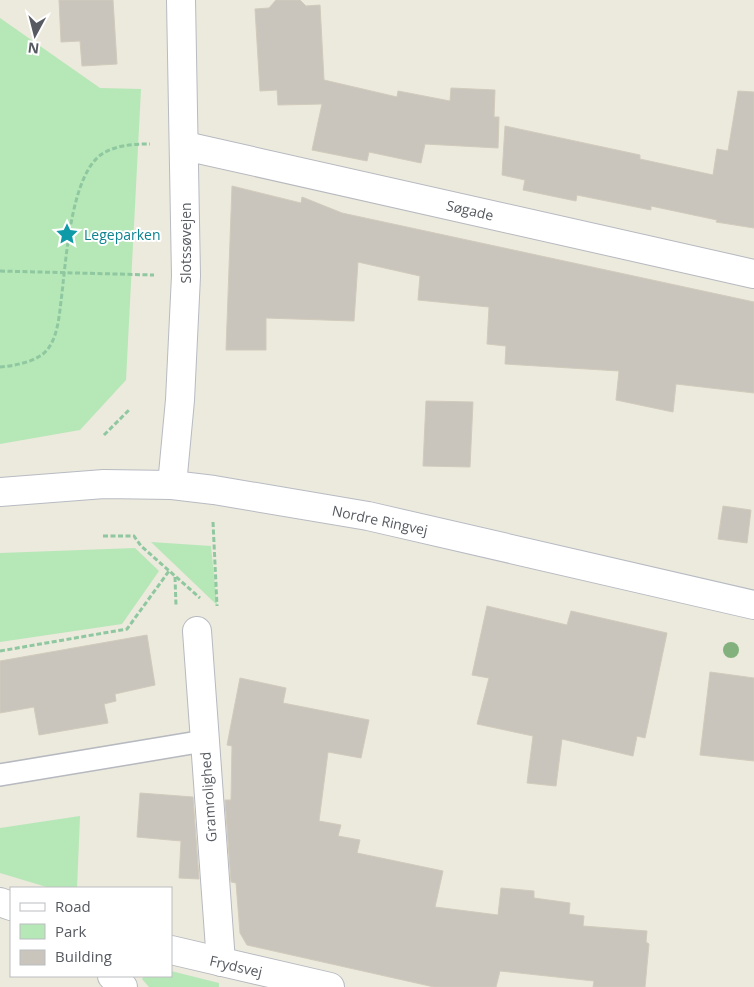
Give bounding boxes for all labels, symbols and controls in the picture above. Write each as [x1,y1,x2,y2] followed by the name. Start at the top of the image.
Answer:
[10,10,60,60] north arrow
[27,38,40,59] text: N
[445,195,496,225] street label: Søgade
[176,202,195,284] street label: Slotssøvejen
[54,221,80,247] place icon: Legeparken
[84,225,161,244] place label: Legeparken
[330,501,430,539] street label: Nordre Ringvej
[195,751,221,843] street label: Gramrolighed
[10,887,172,977] legend
[55,896,91,916] text: Road
[55,921,86,941] text: Park
[55,946,112,966] text: Building
[208,951,264,981] street label: Frydsvej

